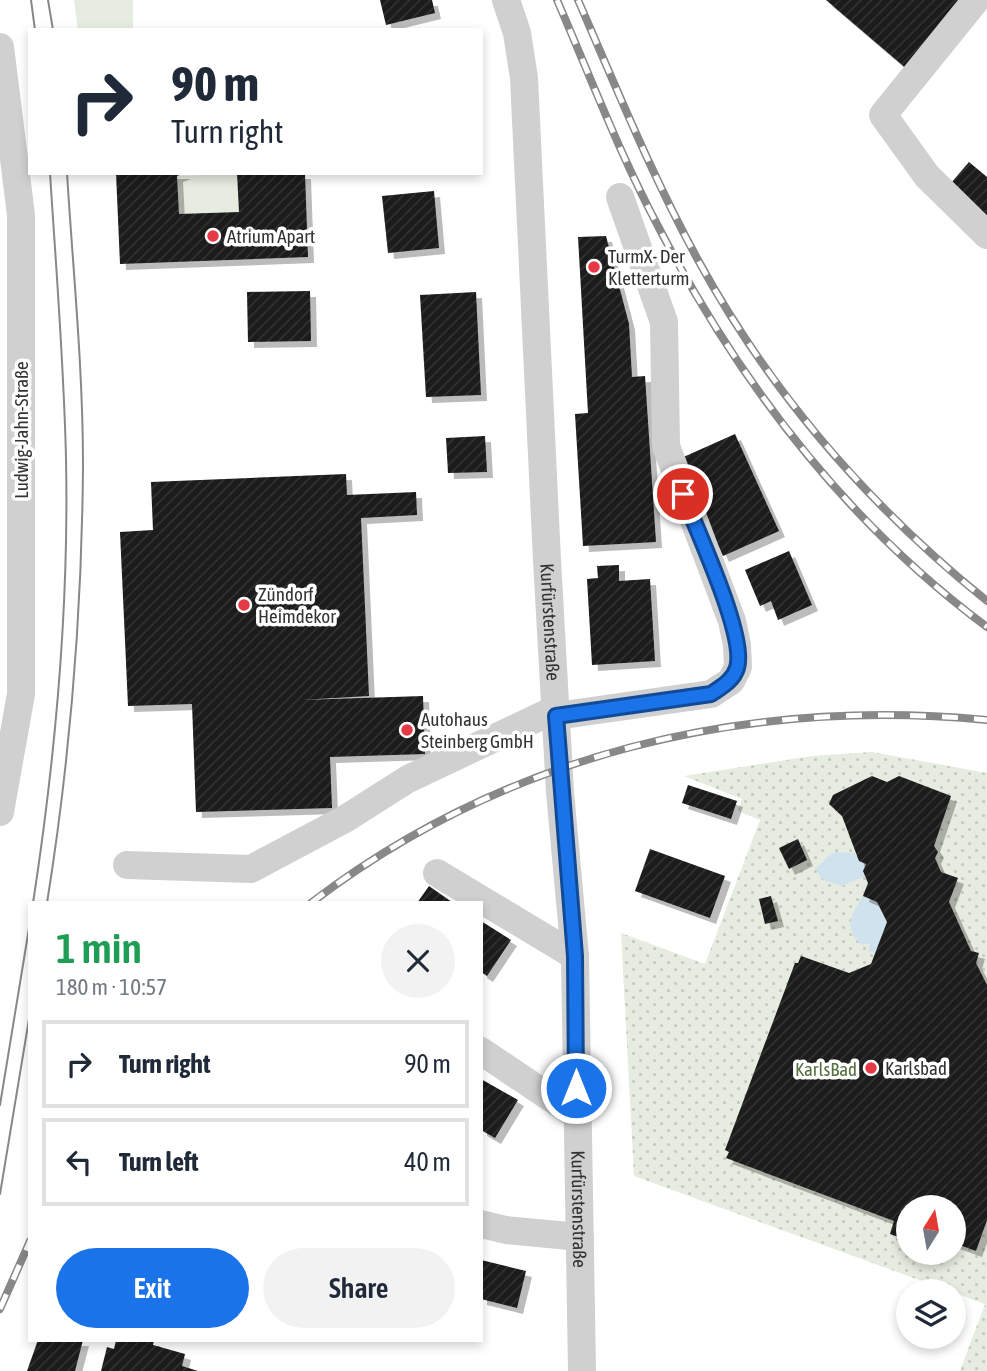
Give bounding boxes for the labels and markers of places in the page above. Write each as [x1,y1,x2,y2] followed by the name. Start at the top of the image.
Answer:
[227,225,315,247] place label: Atrium Apart
[205,228,221,244] marker: Atrium Apart
[608,245,690,289] place label: TurmX- Der Kletterturm
[586,259,602,275] marker: TurmX- Der Kletterturm
[653,464,713,524] pin
[258,583,336,627] place label: Zündorf Heimdekor
[236,597,252,613] marker: Zündorf Heimdekor
[421,708,534,752] place label: Autohaus Steinberg GmbH
[399,722,415,738] marker: Autohaus Steinberg GmbH
[885,1057,947,1079] place label: Karlsbad
[863,1060,879,1076] marker: Karlsbad

